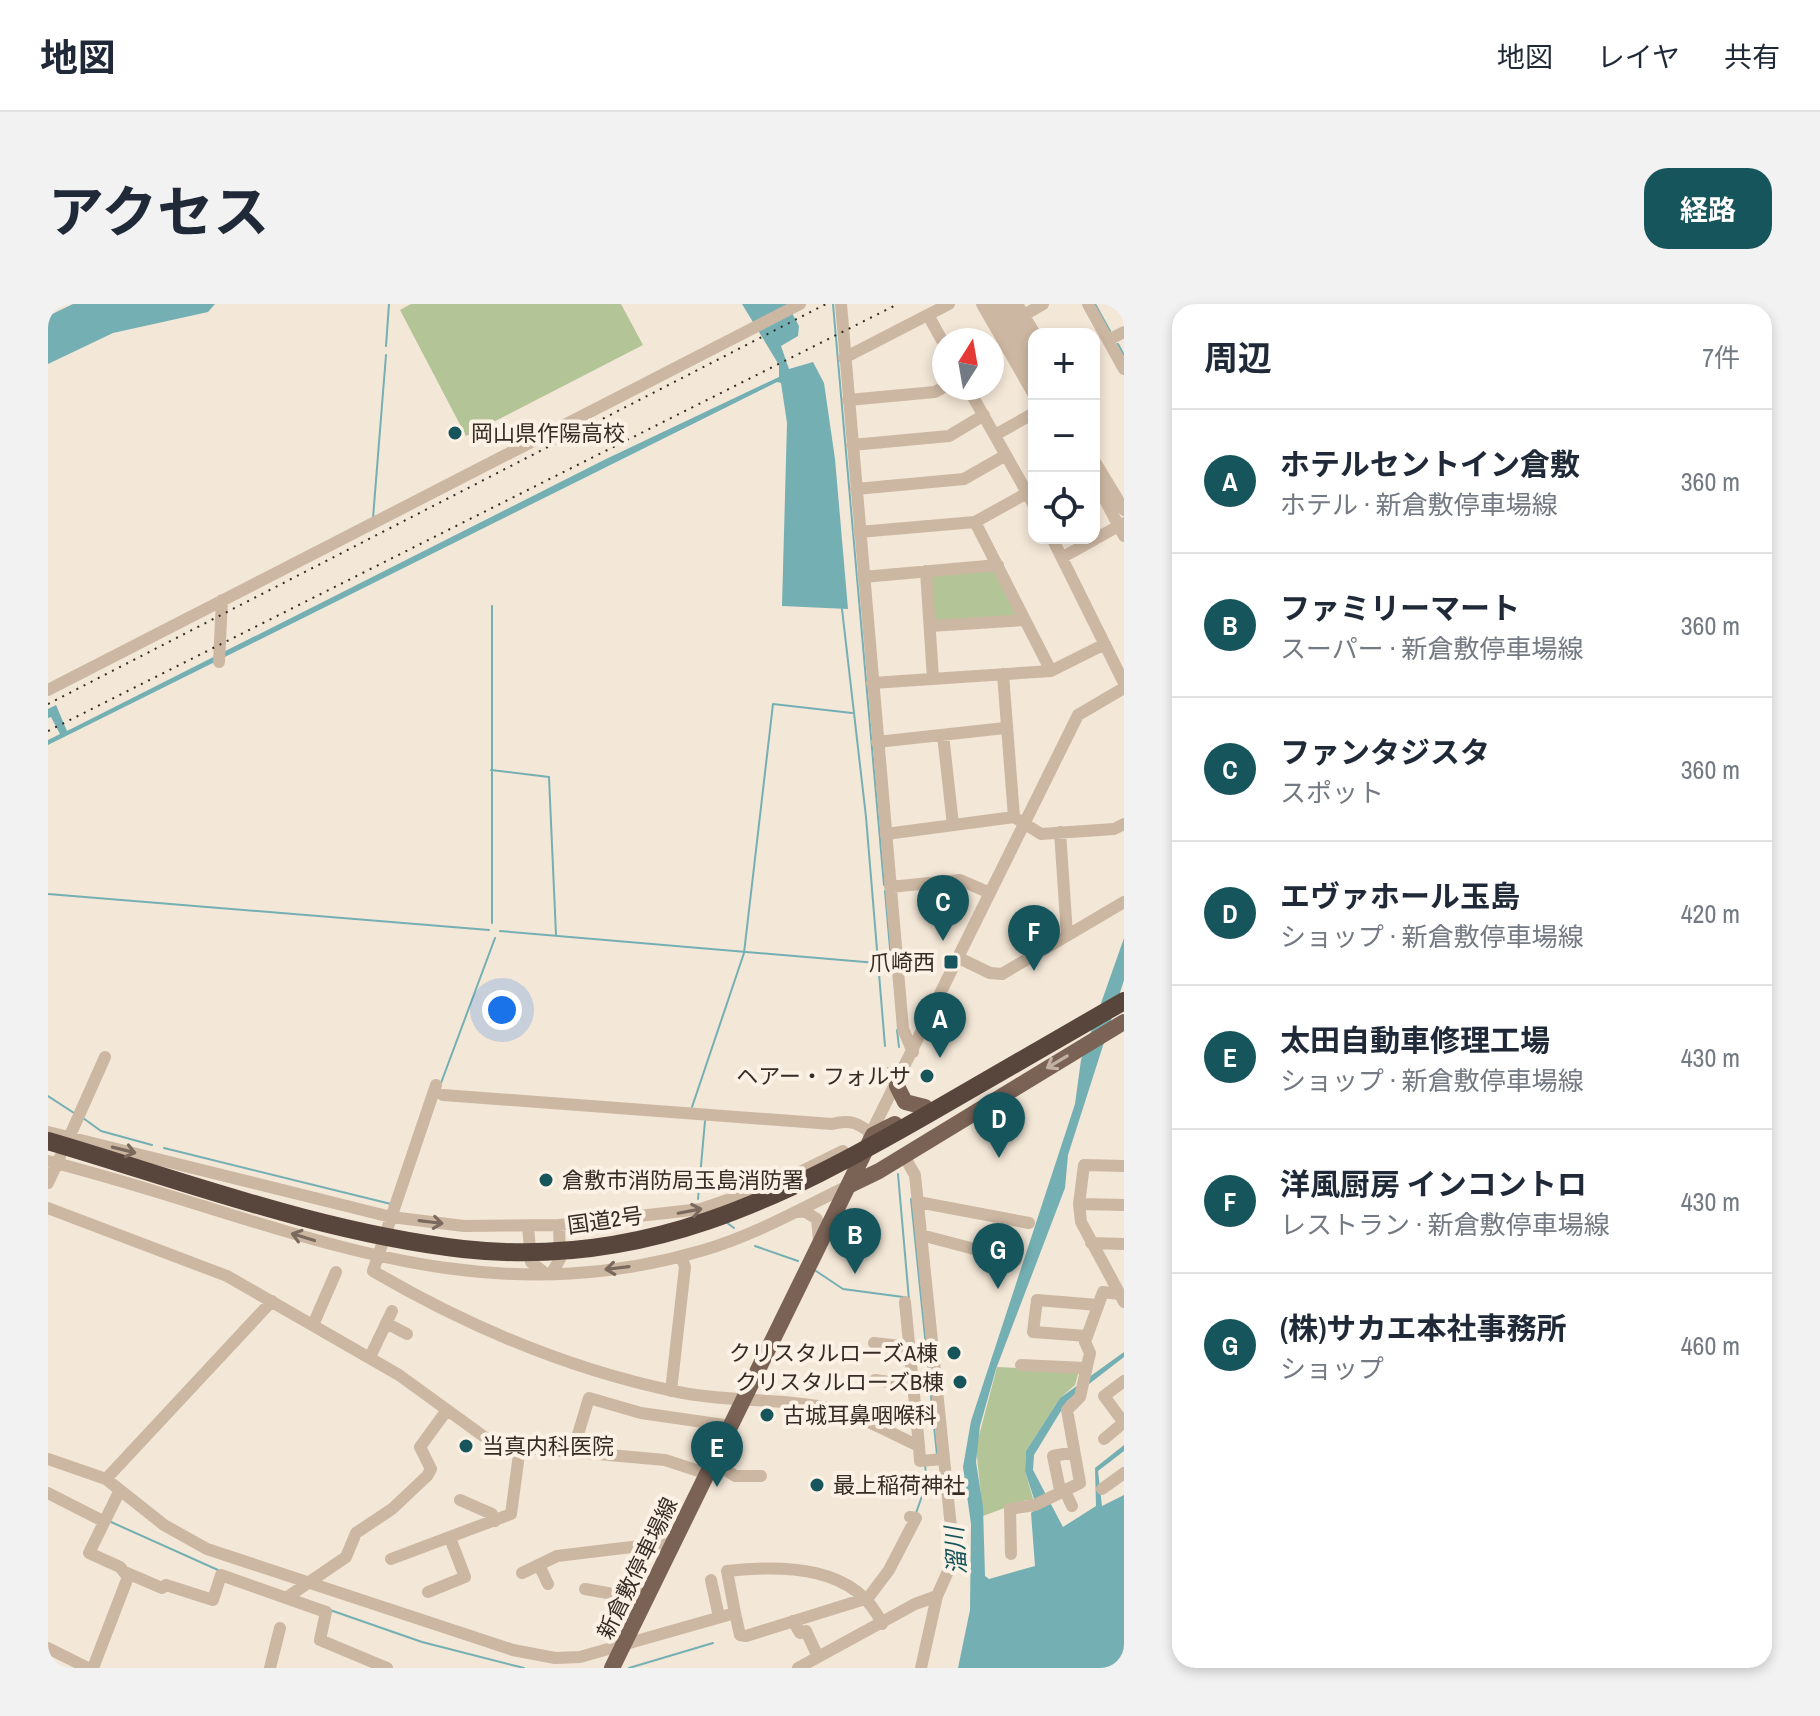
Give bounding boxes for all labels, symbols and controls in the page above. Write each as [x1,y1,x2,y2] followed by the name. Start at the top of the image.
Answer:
[40,32,116,83] text: 地図
[1497,38,1553,76] text: 地図
[1597,38,1680,76] text: レイヤ
[1724,38,1780,76] text: 共有
[1644,168,1772,249] button: 経路
[48,174,269,249] text: アクセス
[932,328,1004,400] north arrow
[1028,328,1100,544] map controls
[1028,328,1100,400] button: +
[1204,335,1272,381] text: 周辺
[1702,340,1740,375] text: 7件
[1028,400,1100,472] button: −
[471,418,625,448] place label: 岡山県作陽高校
[446,424,464,442] marker: 岡山県作陽高校
[1280,444,1580,484] text: ホテルセントイン倉敷
[1222,464,1238,499] text: A
[1681,464,1740,499] text: 360 m
[1028,472,1100,544] button: locate
[1280,487,1558,522] text: ホテル · 新倉敷停車場線
[1280,588,1520,628] text: ファミリーマート
[1222,608,1238,643] text: B
[1681,608,1740,643] text: 360 m
[1280,631,1584,666] text: スーパー · 新倉敷停車場線
[1280,732,1490,772] text: ファンタジスタ
[1222,752,1238,787] text: C
[1681,752,1740,787] text: 360 m
[1280,775,1384,810] text: スポット
[917,875,969,941] pin: C
[1280,876,1520,916] text: エヴァホール玉島
[1222,896,1238,931] text: D
[1681,896,1740,931] text: 420 m
[1008,905,1060,971] pin: F
[1280,919,1584,954] text: ショップ · 新倉敷停車場線
[869,947,935,977] place label: 爪崎西
[942,953,960,971] marker: 爪崎西
[482,990,522,1030] your location
[914,992,966,1058] pin: A
[1280,1020,1550,1060] text: 太田自動車修理工場
[1223,1040,1237,1075] text: E
[1681,1040,1740,1075] text: 430 m
[1046,1054,1069,1070] one-way arrow
[736,1061,911,1091] place label: ヘアー・フォルサ
[1280,1063,1584,1098] text: ショップ · 新倉敷停車場線
[918,1067,936,1085] marker: ヘアー・フォルサ
[973,1092,1025,1158] pin: D
[110,1143,136,1158] one-way arrow
[1280,1164,1587,1204] text: 洋風厨房 インコントロ
[562,1165,804,1195] place label: 倉敷市消防局玉島消防署
[537,1171,555,1189] marker: 倉敷市消防局玉島消防署
[1223,1184,1237,1219] text: F
[1681,1184,1740,1219] text: 430 m
[565,1200,645,1240] street label: 国道2号
[677,1202,702,1217] one-way arrow
[1280,1207,1610,1242] text: レストラン · 新倉敷停車場線
[829,1208,881,1274] pin: B
[418,1215,443,1230] one-way arrow
[972,1223,1024,1289] pin: G
[291,1229,317,1244] one-way arrow
[605,1261,631,1276] one-way arrow
[1280,1308,1566,1348] text: (株)サカエ本社事務所
[1222,1328,1238,1363] text: G
[1681,1328,1740,1363] text: 460 m
[729,1338,938,1368] place label: クリスタルローズA棟
[945,1344,963,1362] marker: クリスタルローズA棟
[1280,1351,1384,1386] text: ショップ
[735,1367,944,1397] place label: クリスタルローズB棟
[951,1373,969,1391] marker: クリスタルローズB棟
[783,1400,937,1430] place label: 古城耳鼻咽喉科
[758,1406,776,1424] marker: 古城耳鼻咽喉科
[691,1421,743,1487] pin: E
[482,1431,614,1461] place label: 当真内科医院
[457,1437,475,1455] marker: 当真内科医院
[833,1470,965,1500] place label: 最上稲荷神社
[808,1476,826,1494] marker: 最上稲荷神社
[590,1492,684,1644] street label: 新倉敷停車場線
[937,1523,973,1576] water label: 溜川

